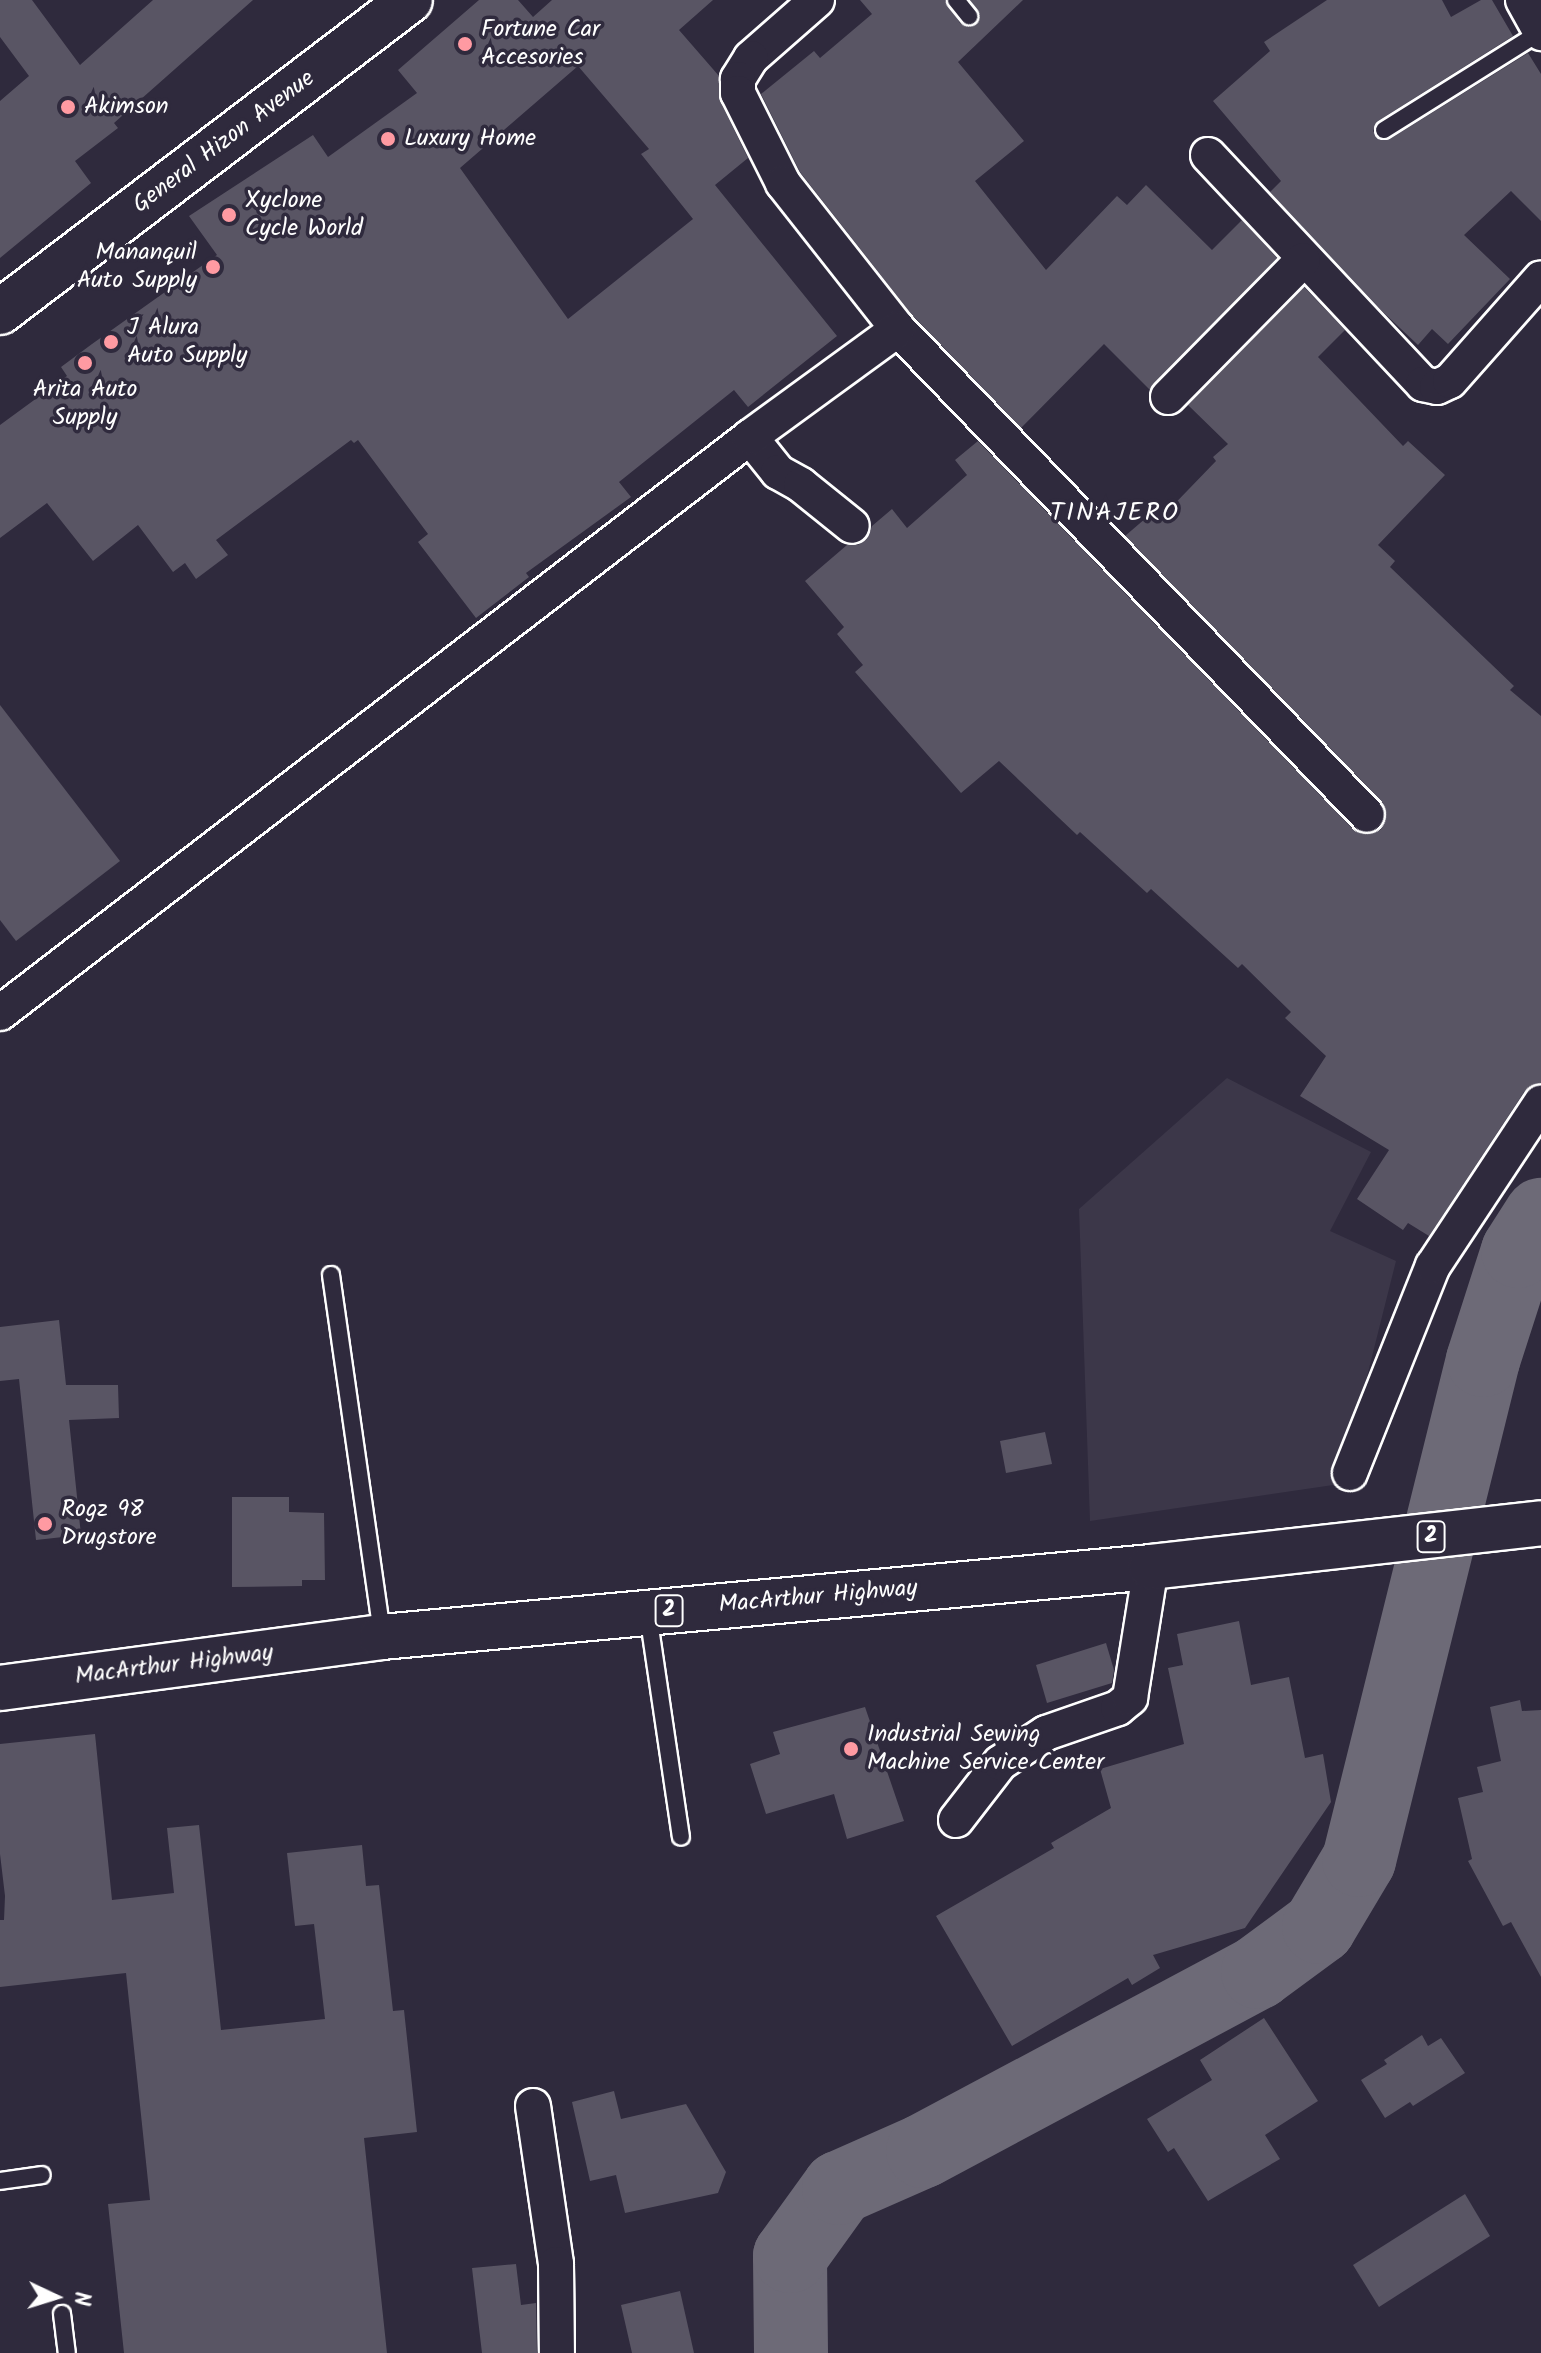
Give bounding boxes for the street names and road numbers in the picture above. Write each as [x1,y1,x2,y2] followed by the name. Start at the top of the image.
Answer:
[127,64,321,220] street label: General Hizon Avenue
[1415,1519,1447,1555] road number: 2
[717,1574,919,1620] street label: MacArthur Highway
[653,1593,685,1629] road number: 2
[73,1639,275,1691] street label: MacArthur Highway

